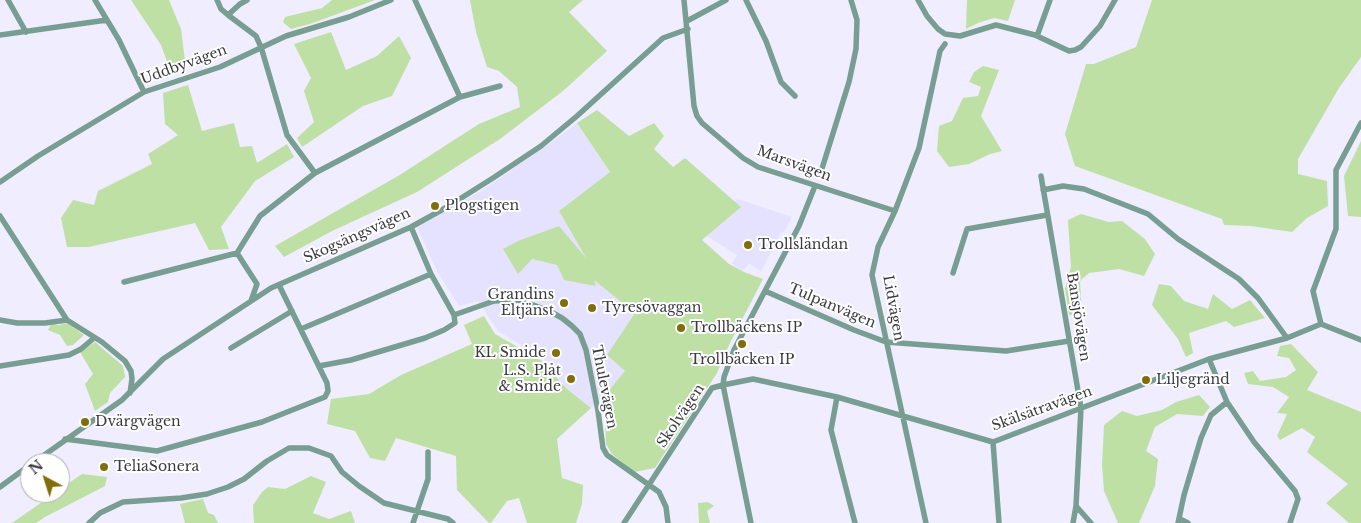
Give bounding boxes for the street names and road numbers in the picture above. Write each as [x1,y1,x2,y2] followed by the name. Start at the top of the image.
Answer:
[139,42,229,88] street label: Uddbyvägen
[754,143,834,185] street label: Marsvägen
[301,205,413,267] street label: Skogsängsvägen
[1063,271,1093,363] street label: Bansjövägen
[879,274,907,342] street label: Lidvägen
[786,280,878,332] street label: Tulpanvägen
[588,344,620,430] street label: Thulevägen
[654,381,708,451] street label: Skolvägen
[989,383,1095,435] street label: Skälsätravägen

